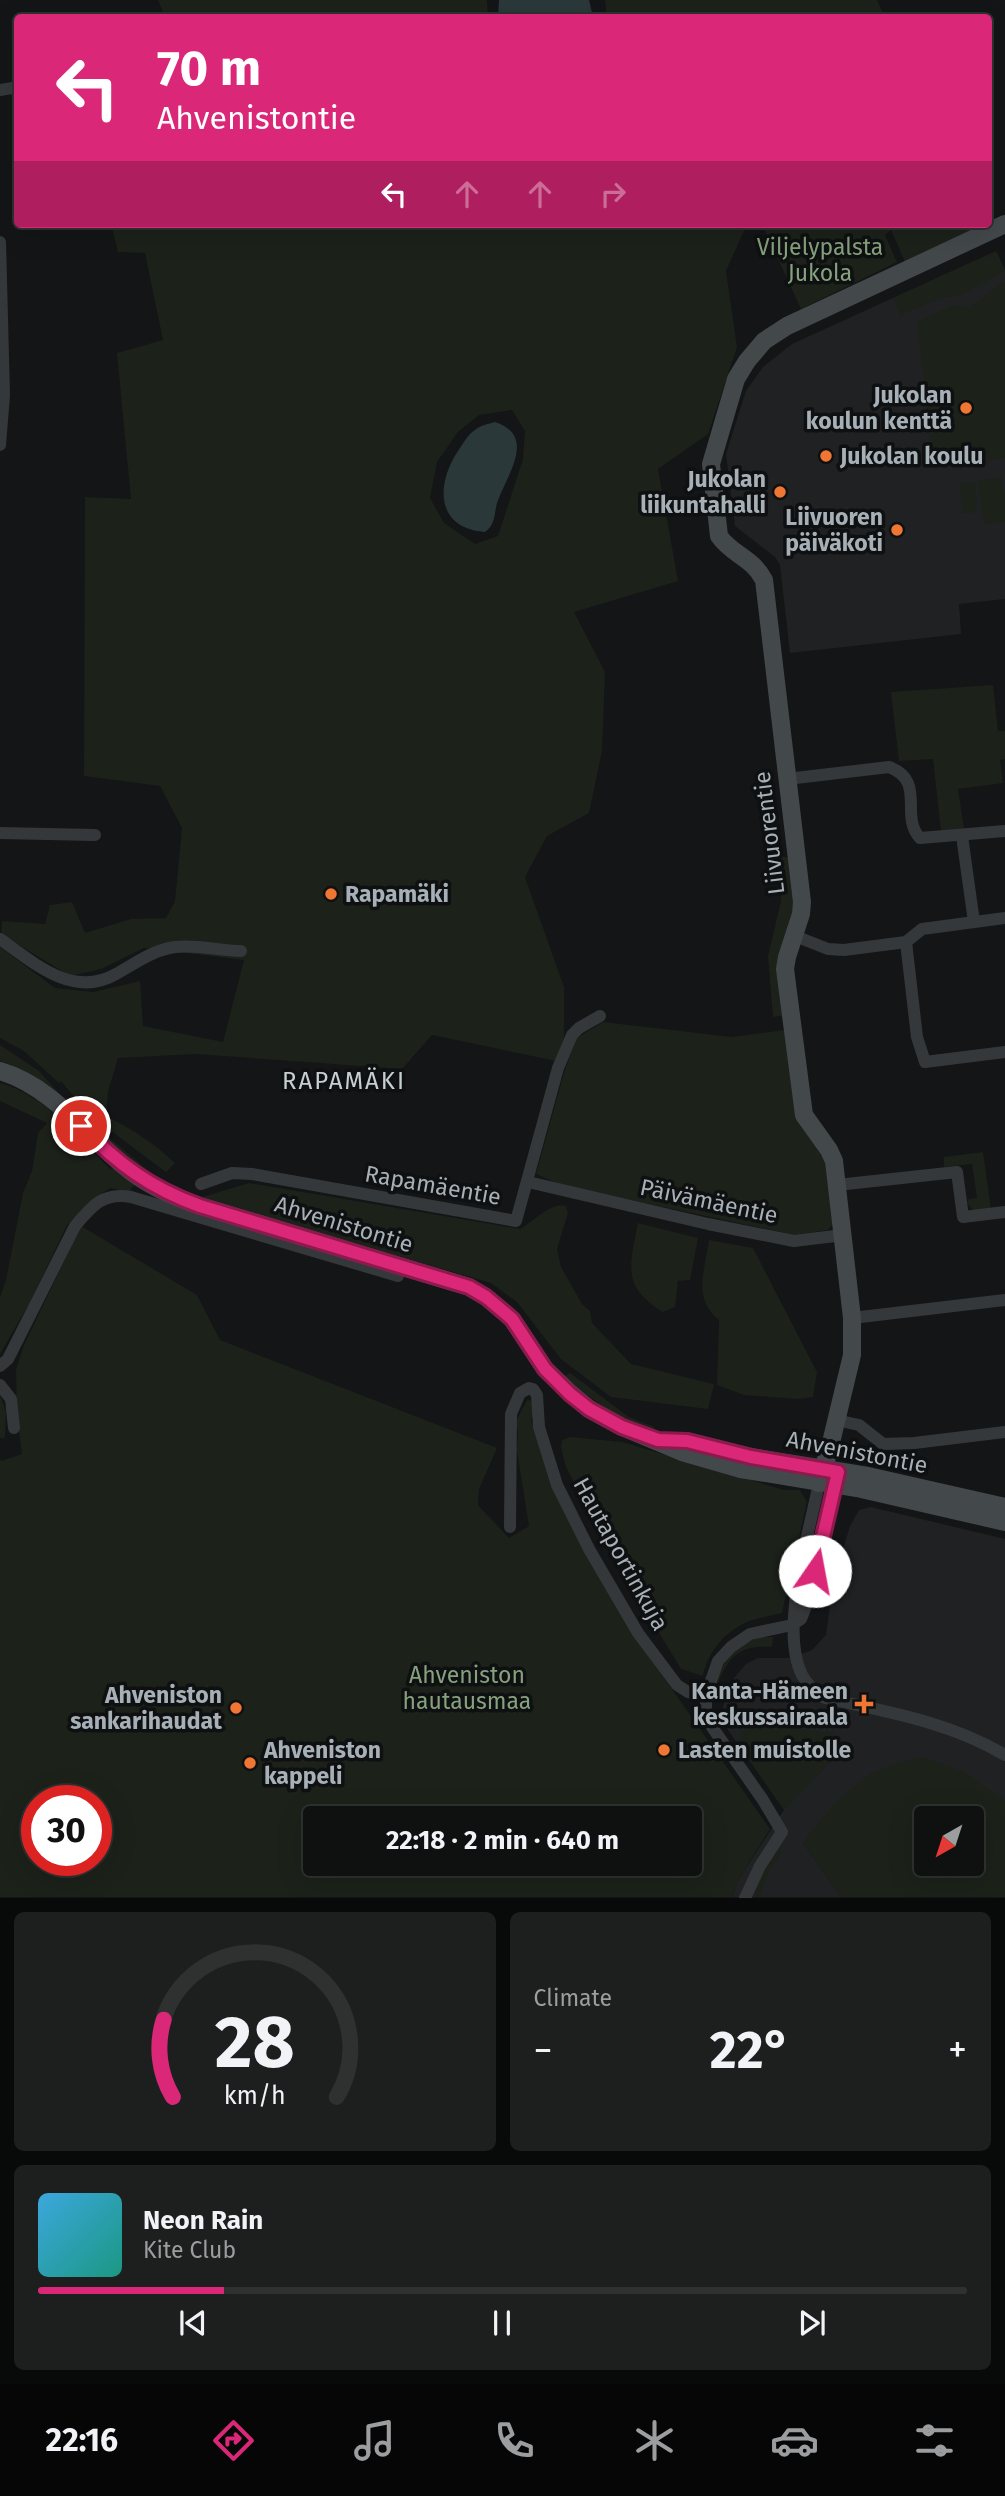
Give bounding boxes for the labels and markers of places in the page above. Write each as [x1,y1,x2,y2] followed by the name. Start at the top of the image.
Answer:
[806,381,952,435] place label: Jukolan koulun kenttä
[958,400,974,416] marker: Jukolan koulun kenttä
[839,442,983,470] place label: Jukolan koulu
[818,448,834,464] marker: Jukolan koulu
[640,465,766,519] place label: Jukolan liikuntahalli
[772,484,788,500] marker: Jukolan liikuntahalli
[785,503,883,557] place label: Liivuoren päiväkoti
[889,522,905,538] marker: Liivuoren päiväkoti
[345,880,449,908] place label: Rapamäki
[323,886,339,902] marker: Rapamäki
[51,1096,111,1156] pin
[691,1677,848,1731] place label: Kanta-Hämeen keskussairaala
[70,1681,223,1735] place label: Ahveniston sankarihaudat
[854,1694,874,1714] marker: Kanta-Hämeen keskussairaala
[228,1700,244,1716] marker: Ahveniston sankarihaudat
[263,1736,381,1790] place label: Ahveniston kappeli
[678,1736,852,1764] place label: Lasten muistolle
[656,1742,672,1758] marker: Lasten muistolle
[242,1755,258,1771] marker: Ahveniston kappeli

